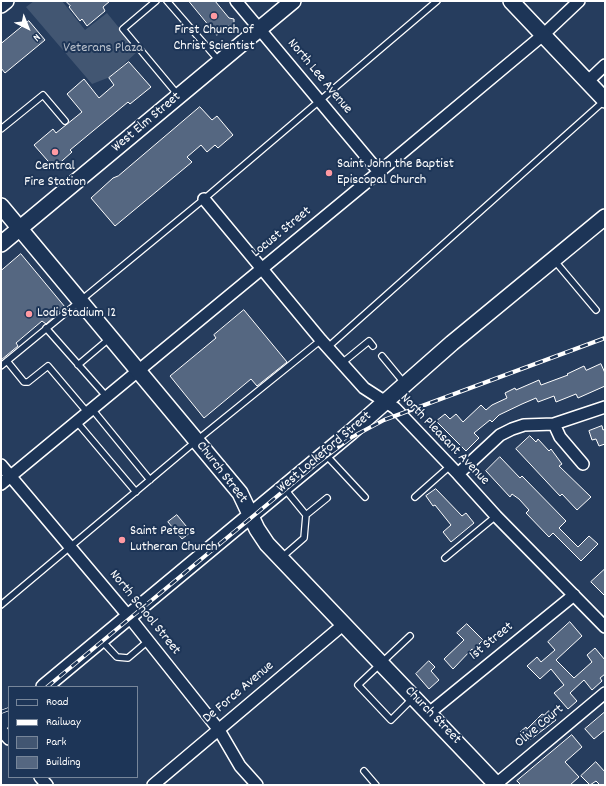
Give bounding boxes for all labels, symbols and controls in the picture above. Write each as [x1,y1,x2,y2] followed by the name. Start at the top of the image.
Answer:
[8,8,48,48] north arrow
[209,11,219,21] marker: First Church of Christ Scientist
[173,23,255,56] place label: First Church of Christ Scientist
[29,29,44,44] text: N
[283,36,355,118] street label: North Lee Avenue
[63,41,143,57] park label: Veterans Plaza
[109,89,185,157] street label: West Elm Street
[50,147,60,157] marker: Central Fire Station
[337,157,454,190] place label: Saint John the Baptist Episcopal Church
[24,159,86,192] place label: Central Fire Station
[324,168,334,178] marker: Saint John the Baptist Episcopal Church
[249,204,315,262] street label: Locust Street
[37,306,116,322] place label: Lodi Stadium 12
[24,309,34,319] marker: Lodi Stadium 12
[396,391,492,489] street label: North Pleasant Avenue
[274,409,376,497] street label: West Lockeford Street
[192,439,250,507] street label: Church Street
[130,524,218,556] place label: Saint Peters Lutheran Church
[117,535,127,545] marker: Saint Peters Lutheran Church
[105,567,183,659] street label: North School Street
[467,619,517,665] street label: 1st Street
[200,658,278,728] street label: De Force Avenue
[400,684,464,748] street label: Church Street
[8,686,138,778] legend
[46,694,68,711] text: Road
[512,702,568,752] street label: Olive Court
[46,714,81,731] text: Railway
[46,734,66,751] text: Park
[46,754,81,771] text: Building

